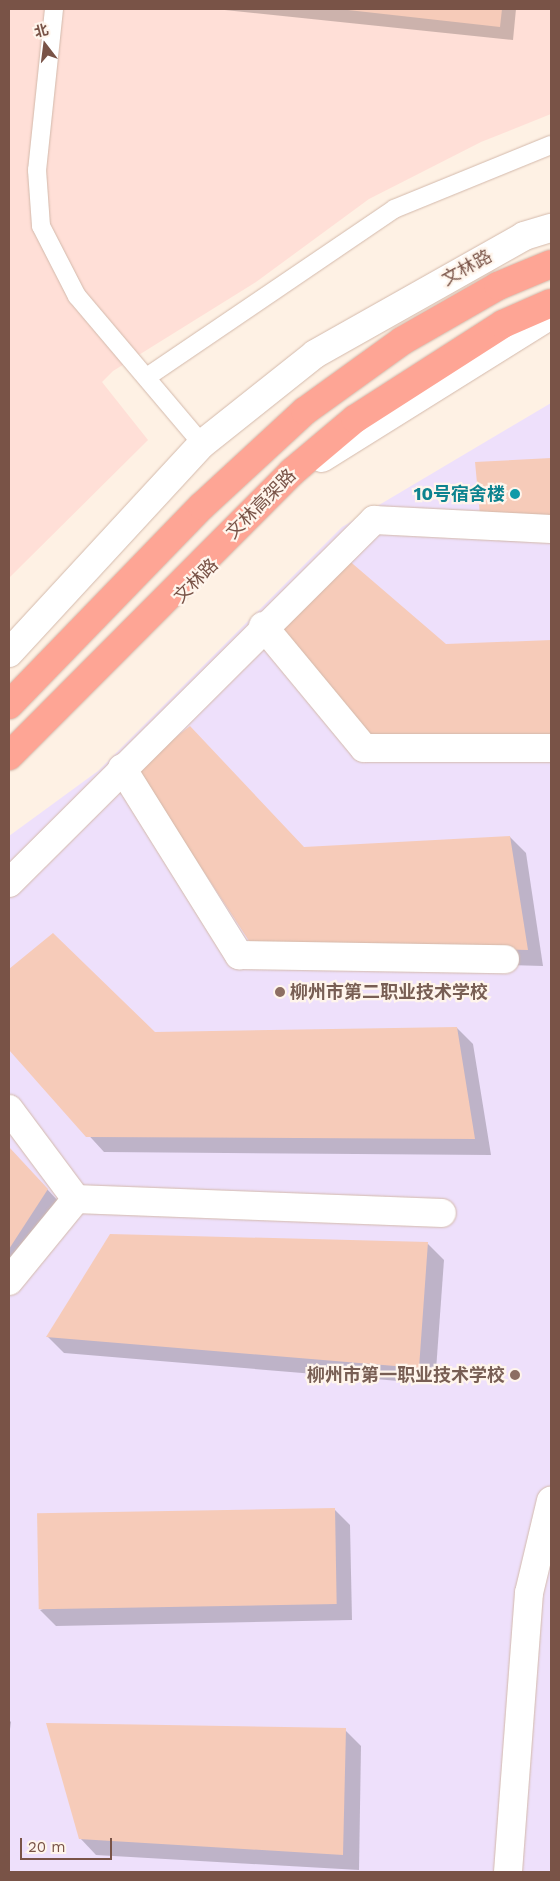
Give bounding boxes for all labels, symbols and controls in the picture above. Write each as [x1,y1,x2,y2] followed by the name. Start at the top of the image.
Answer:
[20,20,70,70] north arrow
[32,21,50,40] text: 北
[438,245,496,291] street label: 文林路
[222,465,300,543] street label: 文林高架路
[414,483,505,505] place label: 10号宿舍楼
[509,488,521,500] marker: 10号宿舍楼
[169,554,223,608] street label: 文林路
[290,981,488,1003] place label: 柳州市第二职业技术学校
[274,986,286,998] marker: 柳州市第二职业技术学校
[307,1364,505,1386] place label: 柳州市第一职业技术学校
[509,1369,521,1381] marker: 柳州市第一职业技术学校
[22,1828,115,1860] scale bar
[28,1838,66,1856] text: 20 m

